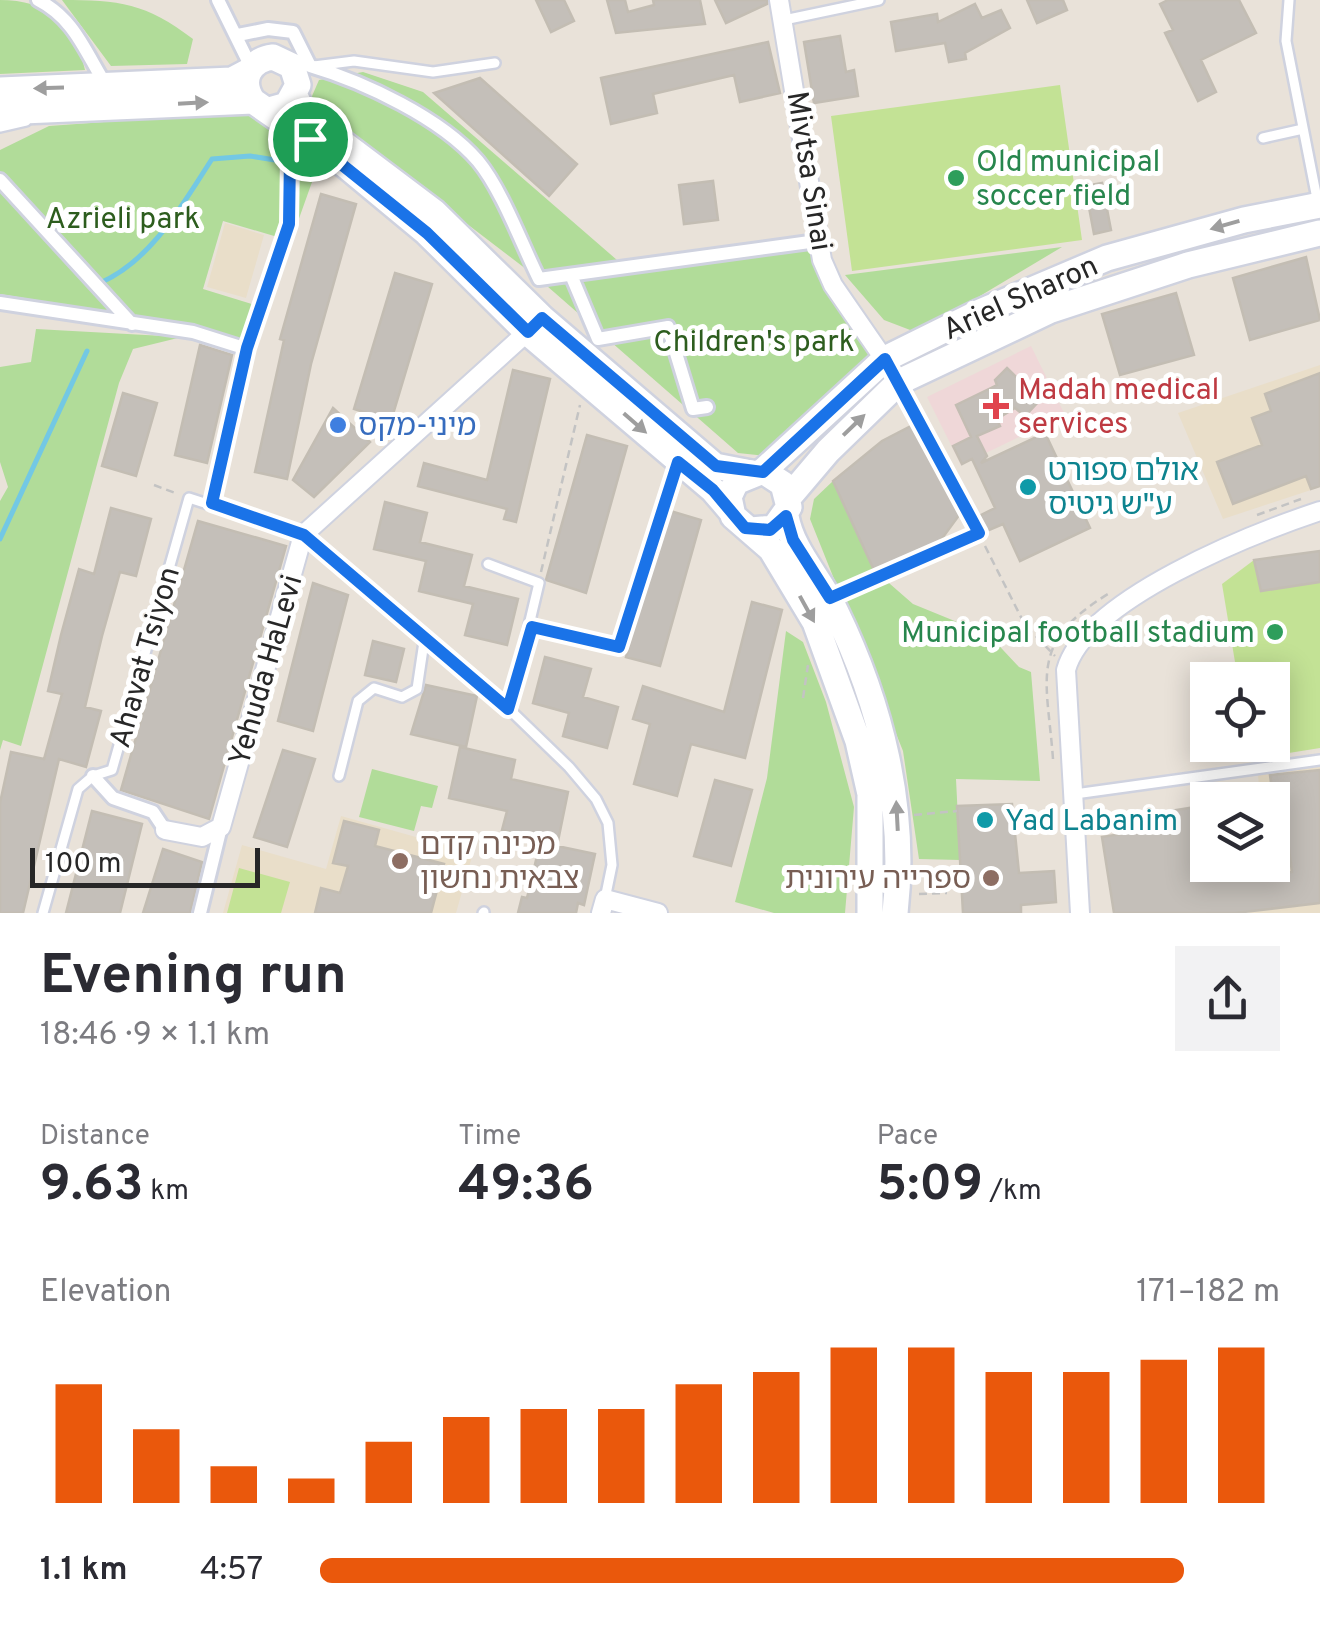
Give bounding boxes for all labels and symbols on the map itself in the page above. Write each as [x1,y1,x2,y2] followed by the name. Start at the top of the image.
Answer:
[33,81,65,97] one-way arrow
[777,89,838,254] street label: Mivtsa Sinai
[177,95,209,111] one-way arrow
[268,97,353,182] pin
[976,145,1160,216] place label: Old municipal soccer field
[945,167,967,189] marker: Old municipal soccer field
[46,202,200,239] park label: Azrieli park
[1209,218,1239,233] one-way arrow
[938,249,1104,350] street label: Ariel Sharon
[653,325,855,362] park label: Children's park
[1018,373,1219,444] place label: Madah medical services
[983,393,1009,419] marker: Madah medical services
[358,409,476,446] place label: מיני-מקס
[622,412,647,434] one-way arrow
[327,414,349,436] marker: מיני-מקס
[842,414,866,437] one-way arrow
[1048,454,1199,525] place label: אולם ספורט ע"ש גיטיס
[1017,476,1039,498] marker: אולם ספורט ע"ש גיטיס
[103,563,190,753] street label: Ahavat Tsiyon
[222,571,312,770] street label: Yehuda HaLevi
[798,595,815,623] one-way arrow
[901,616,1255,653] place label: Municipal football stadium
[1264,621,1286,643] marker: Municipal football stadium
[889,799,905,831] one-way arrow
[1005,804,1178,841] place label: Yad Labanim
[974,809,996,831] marker: Yad Labanim
[420,828,579,899] place label: מכינה קדם צבאית נחשון
[30,843,260,888] scale bar
[389,850,411,872] marker: מכינה קדם צבאית נחשון
[785,862,971,899] place label: ספרייה עירונית
[980,867,1002,889] marker: ספרייה עירונית

